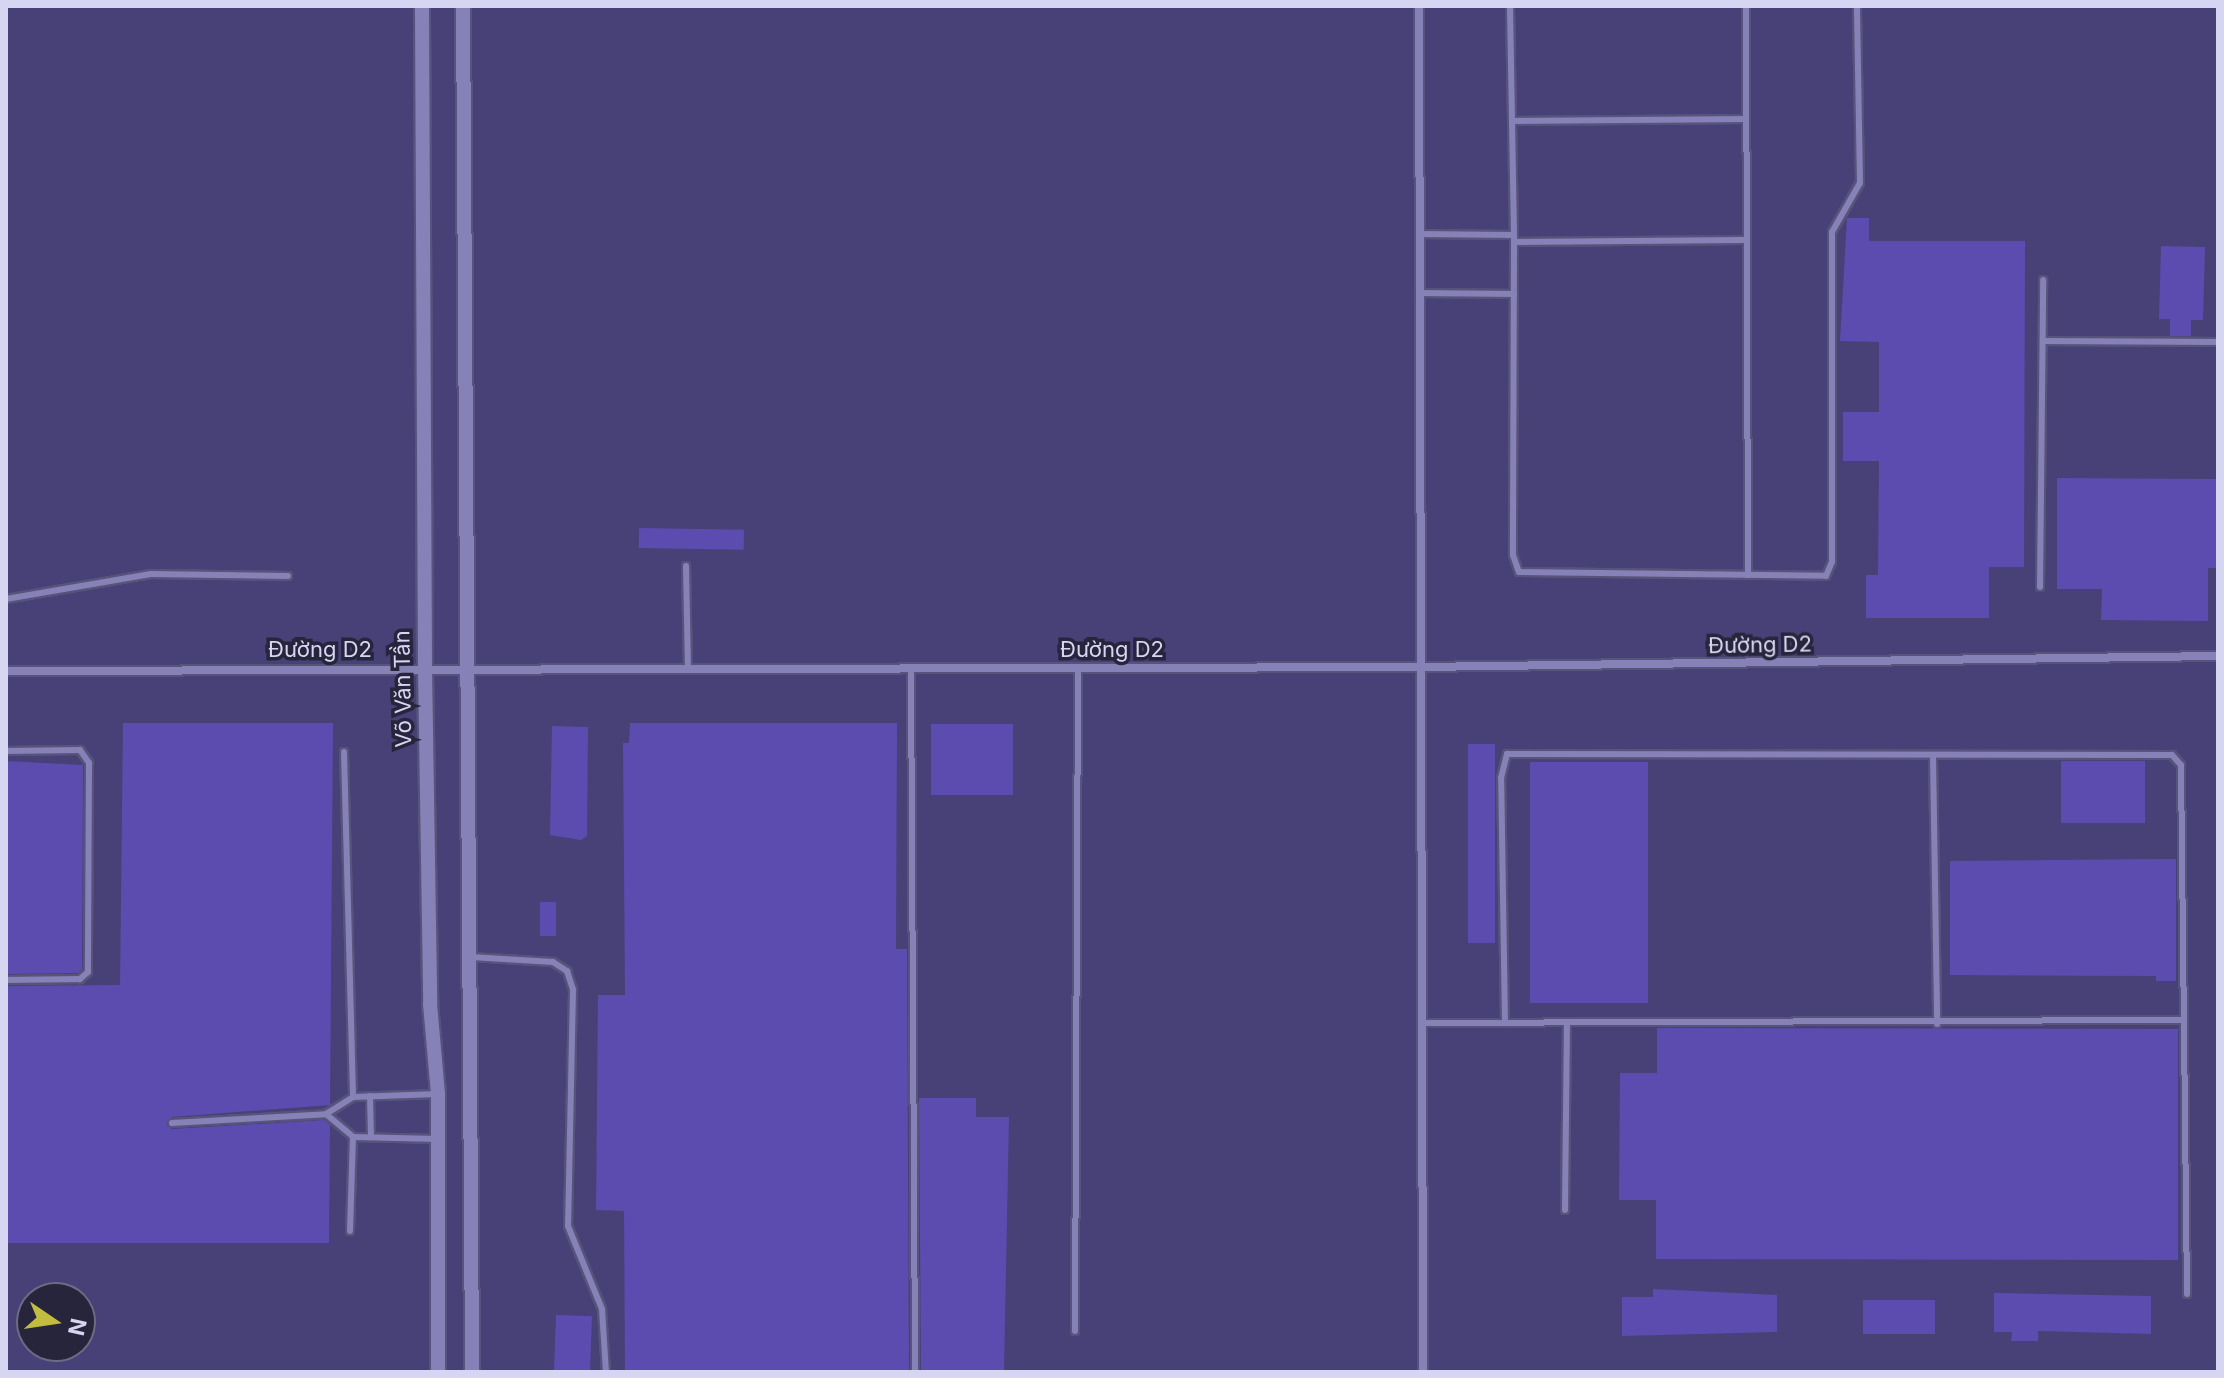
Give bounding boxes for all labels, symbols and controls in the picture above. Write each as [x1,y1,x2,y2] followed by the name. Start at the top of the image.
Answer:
[389,630,417,748] street label: Võ Văn Tần
[1708,631,1812,659] street label: Đường D2
[268,637,372,663] street label: Đường D2
[1060,637,1164,663] street label: Đường D2
[16,1282,96,1362] north arrow
[63,1316,92,1338] text: N

